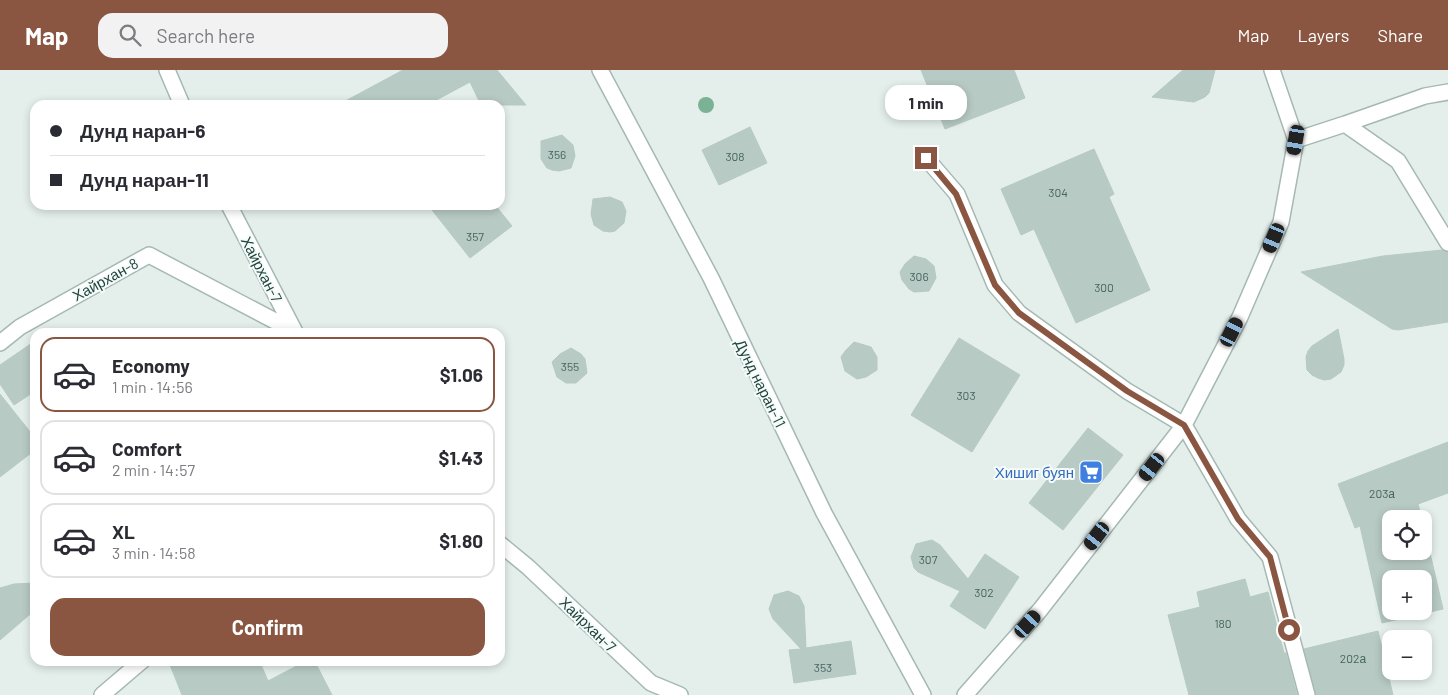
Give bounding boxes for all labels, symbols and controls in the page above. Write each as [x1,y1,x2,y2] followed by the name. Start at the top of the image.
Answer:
[98,13,448,58] search box
[25,21,68,50] text: Map
[116,21,144,49] icon: search
[156,24,255,47] text: Search here
[1237,24,1269,46] text: Map
[1297,24,1350,46] text: Layers
[1378,24,1423,46] text: Share
[885,86,967,121] callout: 1 min
[908,93,944,112] text: 1 min
[80,119,205,142] text: Дунд наран-6
[1286,124,1305,156] car
[548,147,566,161] house number: 356
[915,147,937,169] route end
[725,149,745,163] house number: 308
[80,168,209,191] text: Дунд наран-11
[1048,185,1068,199] house number: 304
[1261,221,1286,255] car
[466,229,484,243] house number: 357
[238,233,286,305] street label: Хайрхан-7
[69,254,141,304] street label: Хайрхан-8
[909,269,929,283] house number: 306
[1094,280,1114,294] house number: 300
[1218,315,1245,349] car
[732,336,790,430] street label: Дунд наран-11
[52,352,97,397] icon: car
[112,354,190,377] text: Economy
[561,359,579,373] house number: 355
[440,363,483,386] text: $1.06
[112,377,193,396] text: 1 min · 14:56
[956,388,976,402] house number: 303
[52,435,97,480] icon: car
[112,437,182,460] text: Comfort
[439,446,483,469] text: $1.43
[1136,451,1167,483] car
[1078,459,1104,485] supermarket icon: Хишиг буян
[112,460,195,479] text: 2 min · 14:57
[995,463,1074,481] place label: Хишиг буян
[1369,486,1395,500] house number: 203а
[1382,510,1432,680] map controls
[1382,510,1432,560] button: locate
[52,518,97,563] icon: car
[112,520,135,543] text: XL
[1081,520,1112,552] car
[439,529,483,552] text: $1.80
[112,543,196,562] text: 3 min · 14:58
[919,552,938,566] house number: 307
[1382,570,1432,620] button: +
[974,585,994,599] house number: 302
[556,593,620,655] street label: Хайрхан-7
[50,598,485,656] button: Confirm
[1012,608,1043,640] car
[1214,616,1232,630] house number: 180
[1278,619,1300,641] route start
[1382,630,1432,680] button: −
[1340,651,1366,665] house number: 202а
[814,660,832,674] house number: 353

